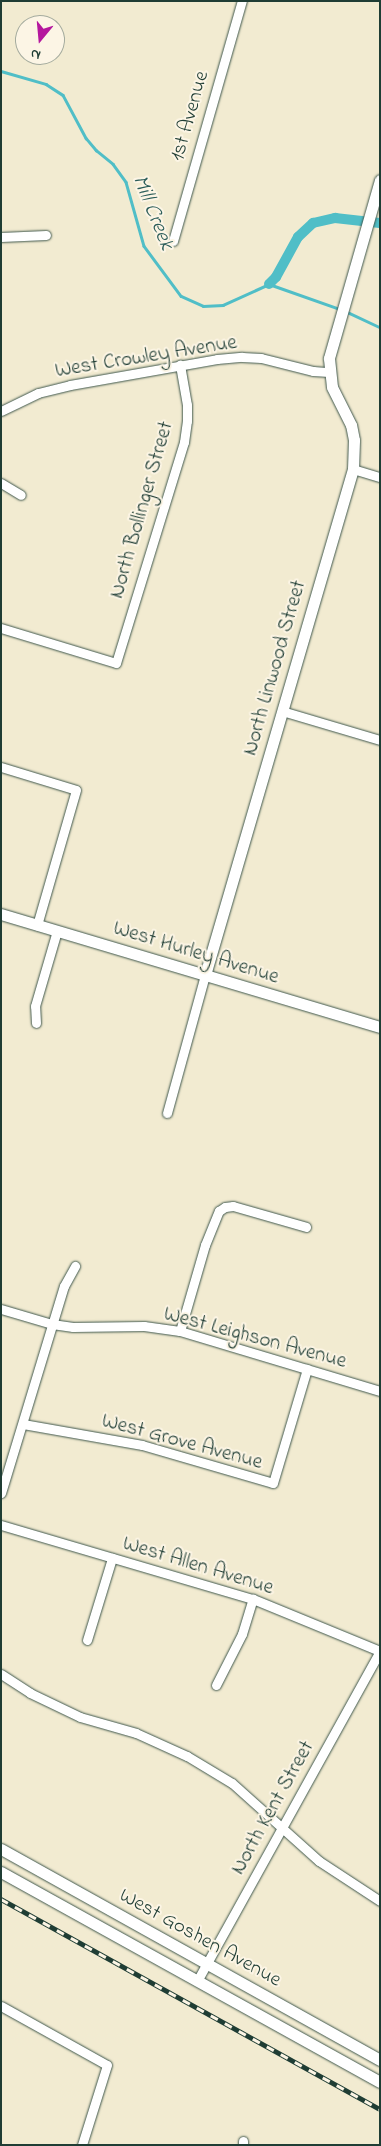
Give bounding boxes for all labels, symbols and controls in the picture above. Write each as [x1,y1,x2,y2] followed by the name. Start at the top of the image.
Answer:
[15,15,65,65] north arrow
[28,42,43,65] text: N
[165,68,215,164] street label: 1st Avenue
[125,172,179,254] water label: Mill Creek
[53,330,239,384] street label: West Crowley Avenue
[105,419,179,601] street label: North Bollinger Street
[238,577,312,759] street label: North Linwood Street
[110,916,282,990] street label: West Hurley Avenue
[161,1301,349,1375] street label: West Leighson Avenue
[99,1408,265,1476] street label: West Grove Avenue
[119,1531,277,1601] street label: West Allen Avenue
[226,1737,320,1879] street label: North Kent Street
[115,1883,285,1993] street label: West Goshen Avenue

